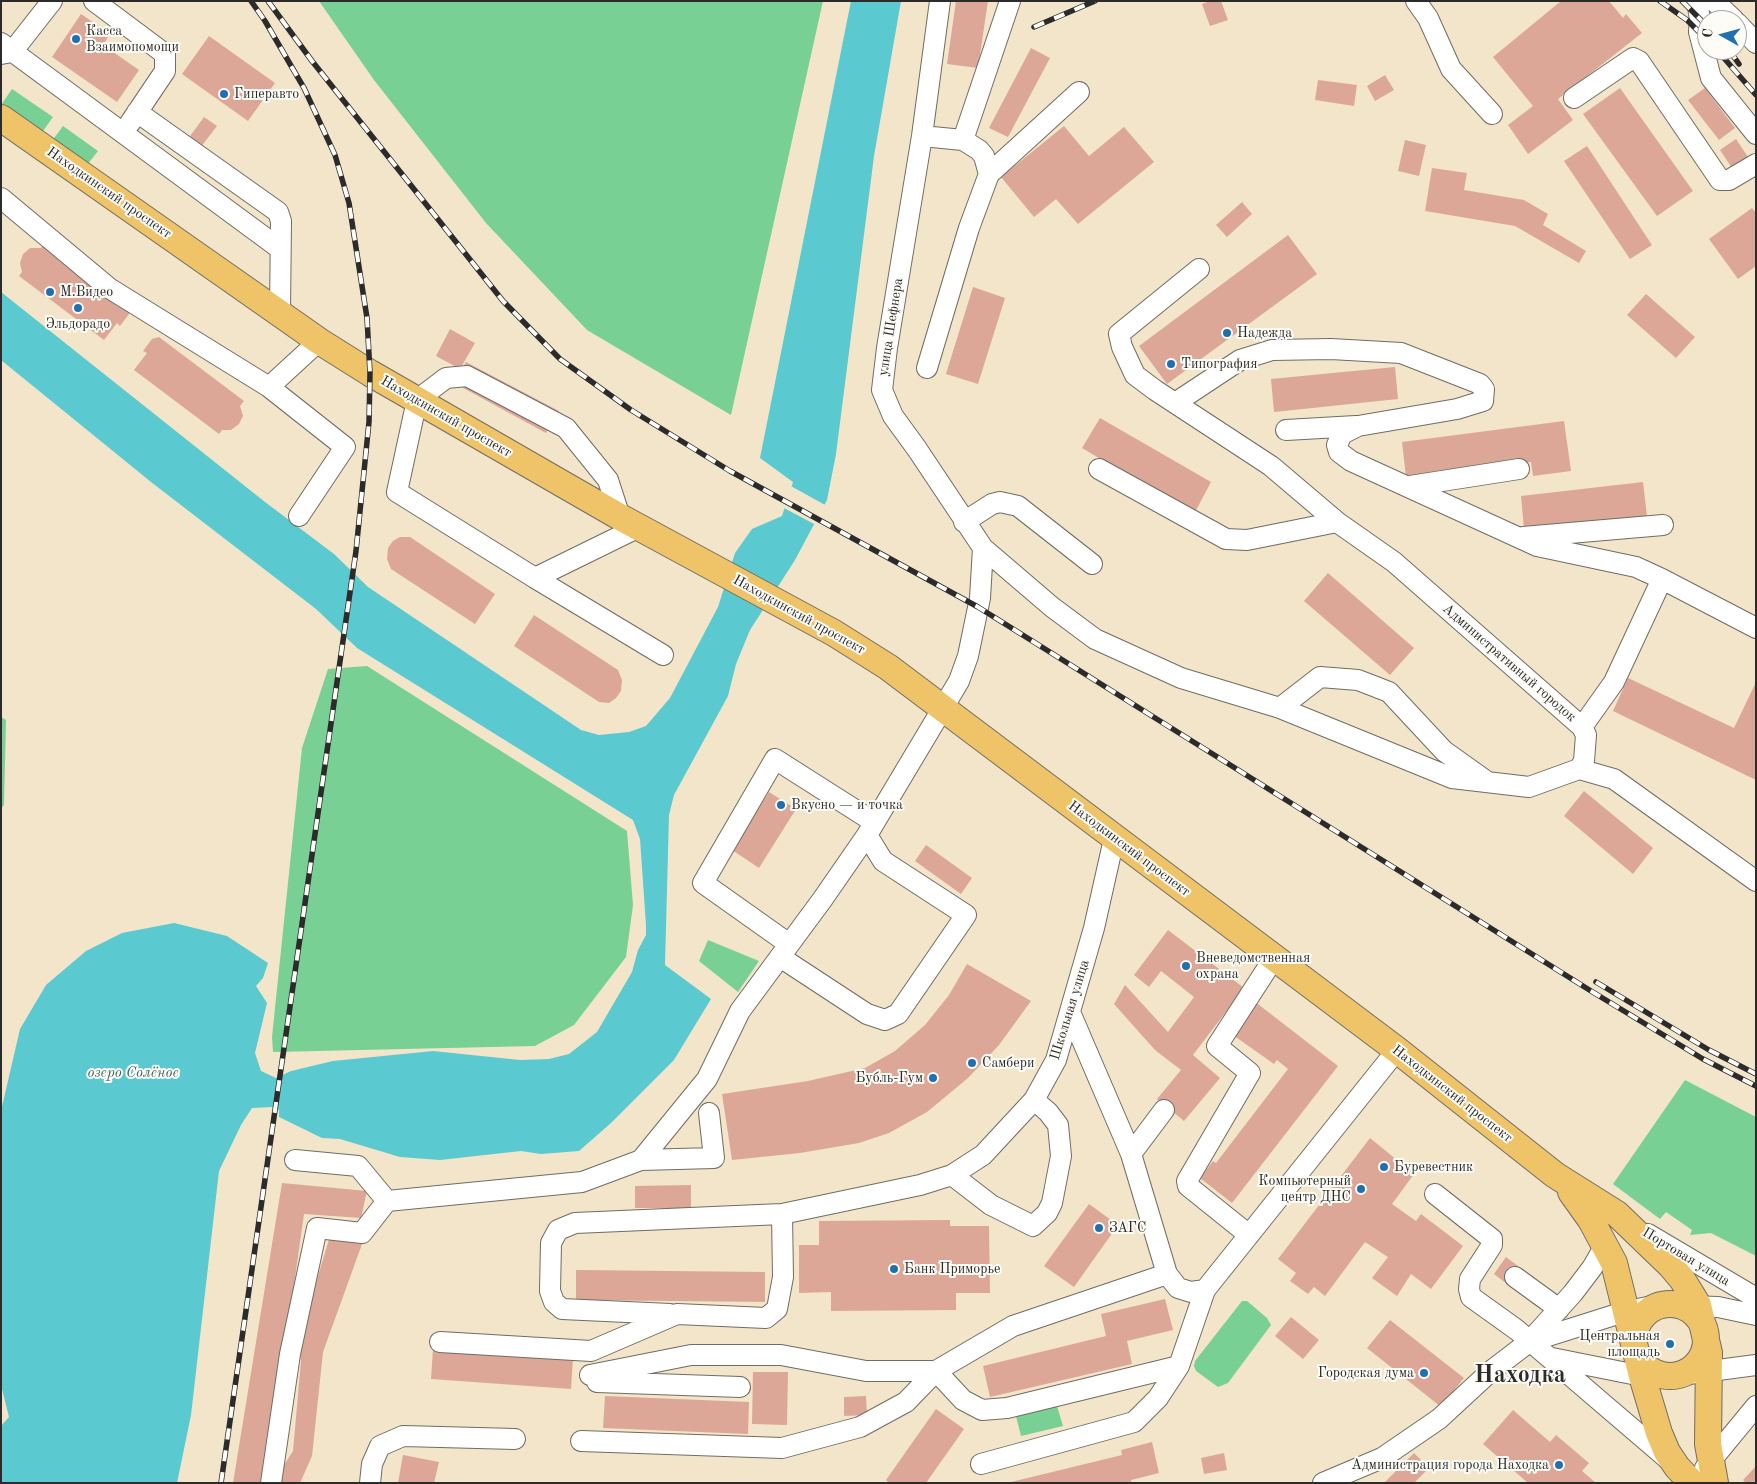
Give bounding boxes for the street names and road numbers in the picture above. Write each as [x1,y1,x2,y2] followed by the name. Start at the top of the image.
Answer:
[43,144,175,242] street label: Находкинский проспект
[875,277,907,377] street label: улица Шефнера
[378,373,514,461] street label: Находкинский проспект
[730,572,868,658] street label: Находкинский проспект
[1439,600,1579,726] street label: Административный городок
[1065,798,1193,900] street label: Находкинский проспект
[1047,958,1093,1062] street label: Школьная улица
[1388,1042,1516,1146] street label: Находкинский проспект
[1639,1224,1733,1290] street label: Портовая улица

